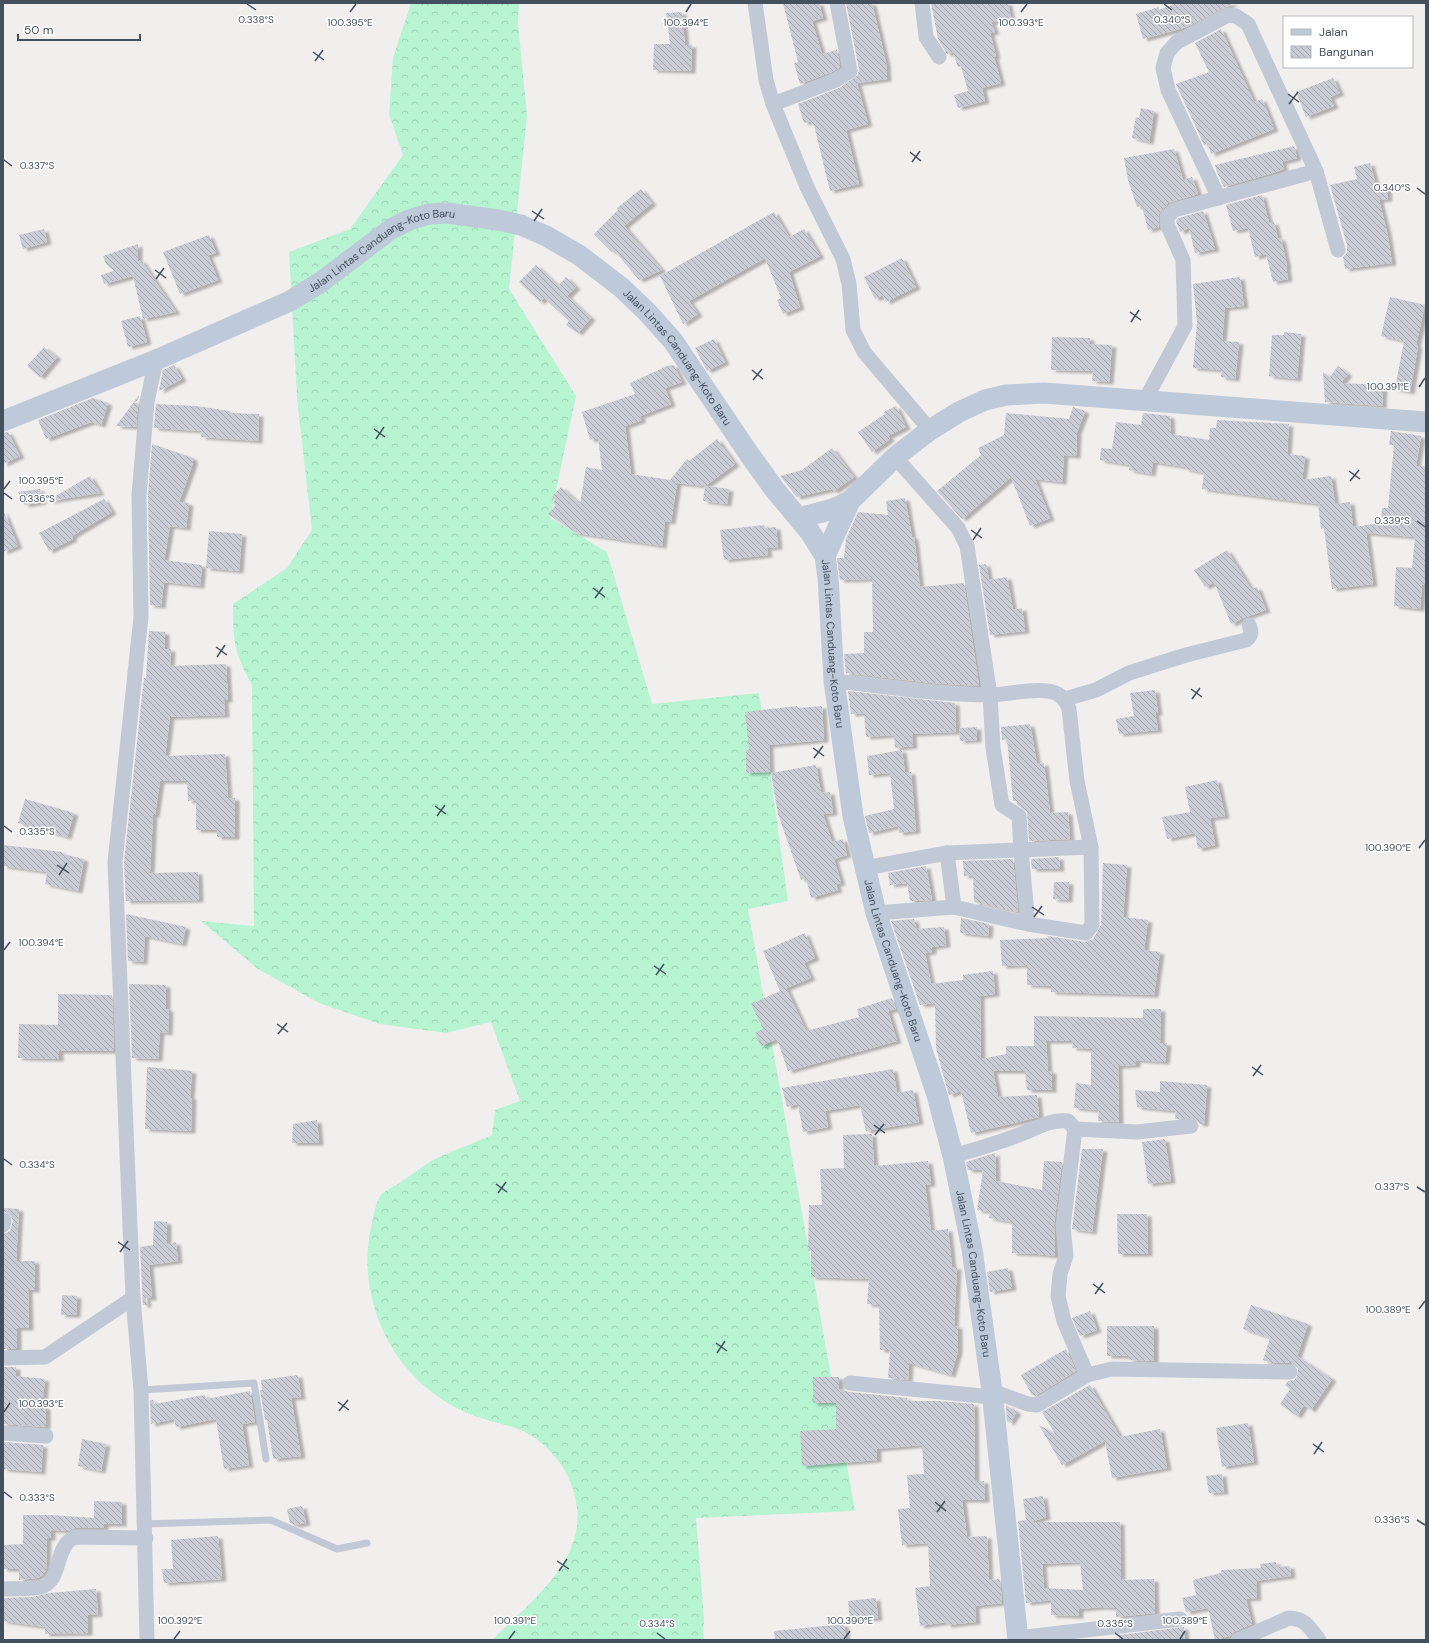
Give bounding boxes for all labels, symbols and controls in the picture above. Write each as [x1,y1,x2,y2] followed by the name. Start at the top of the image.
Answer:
[238,13,274,26] text: 0.338°S
[1154,13,1190,26] text: 0.340°S
[18,16,140,42] scale bar
[327,16,373,29] text: 100.395°E
[663,16,709,29] text: 100.394°E
[998,16,1044,29] text: 100.393°E
[1283,16,1413,68] legend
[24,22,53,38] text: 50 m
[1319,24,1348,40] text: Jalan
[1319,44,1374,60] text: Bangunan
[20,159,55,172] text: 0.337°S
[1374,181,1410,194] text: 0.340°S
[305,206,456,295] street label: Jalan Lintas Canduang-Koto Baru
[620,286,735,428] street label: Jalan Lintas Canduang-Koto Baru
[1367,380,1410,393] text: 100.391°E
[18,474,64,487] text: 100.395°E
[19,492,55,505] text: 0.336°S
[1374,514,1410,527] text: 0.339°S
[819,558,848,729] street label: Jalan Lintas Canduang-Koto Baru
[19,825,55,838] text: 0.335°S
[1365,841,1411,854] text: 100.390°E
[861,878,926,1044] street label: Jalan Lintas Canduang-Koto Baru
[18,936,64,949] text: 100.394°E
[19,1158,55,1171] text: 0.334°S
[1375,1180,1410,1193] text: 0.337°S
[953,1189,994,1358] street label: Jalan Lintas Canduang-Koto Baru
[1365,1303,1411,1316] text: 100.389°E
[18,1397,64,1410] text: 100.393°E
[19,1491,55,1504] text: 0.333°S
[1374,1513,1410,1526] text: 0.336°S
[158,1614,203,1627] text: 100.392°E
[494,1614,537,1627] text: 100.391°E
[827,1614,873,1627] text: 100.390°E
[1162,1614,1208,1627] text: 100.389°E
[639,1617,675,1630] text: 0.334°S
[1097,1617,1133,1630] text: 0.335°S

